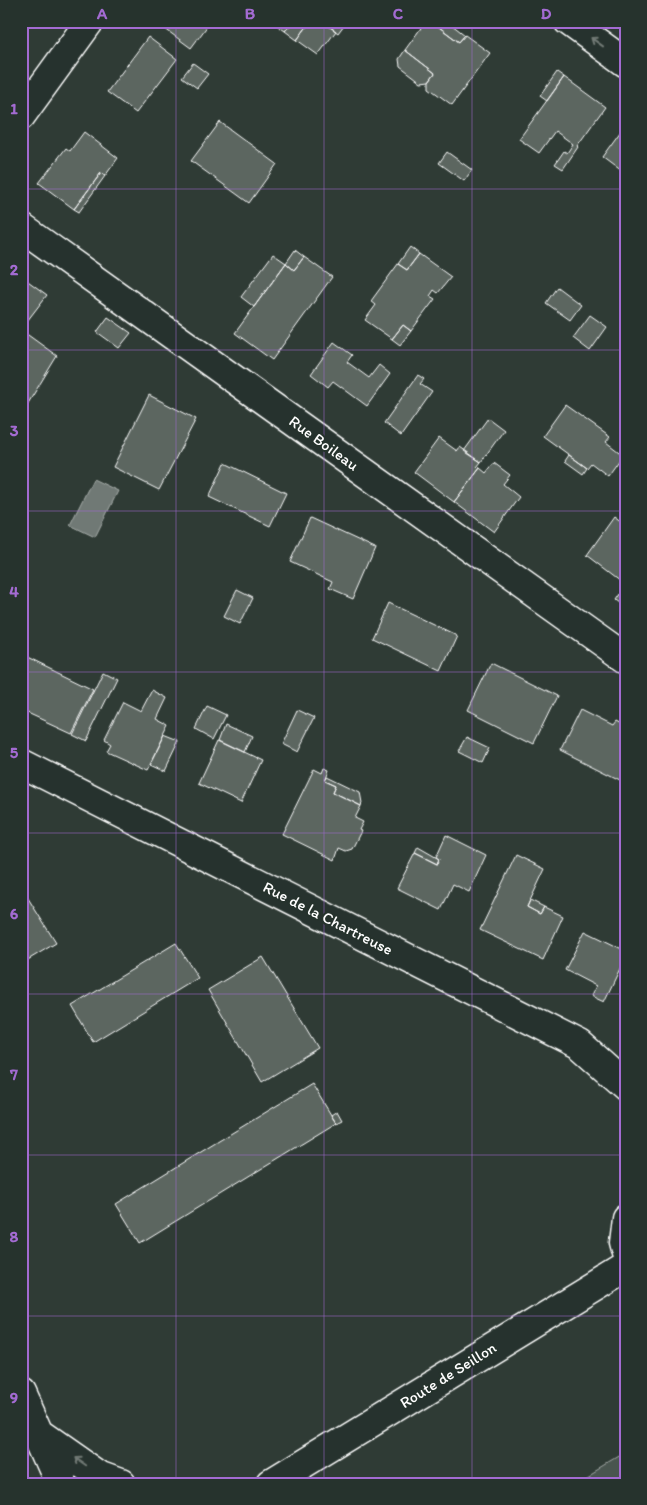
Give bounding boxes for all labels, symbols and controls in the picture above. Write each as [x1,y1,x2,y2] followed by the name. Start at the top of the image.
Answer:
[96,4,108,23] text: A
[245,4,256,23] text: B
[393,4,404,23] text: C
[541,4,552,23] text: D
[590,37,604,47] one-way arrow
[10,99,18,118] text: 1
[10,260,19,279] text: 2
[286,411,363,475] street label: Rue Boileau
[10,421,19,440] text: 3
[9,582,19,601] text: 4
[10,743,19,762] text: 5
[260,877,396,959] street label: Rue de la Chartreuse
[10,904,19,923] text: 6
[9,1065,18,1084] text: 7
[10,1227,19,1246] text: 8
[396,1338,500,1412] street label: Route de Seillon
[10,1388,18,1407] text: 9
[72,1457,86,1467] one-way arrow

